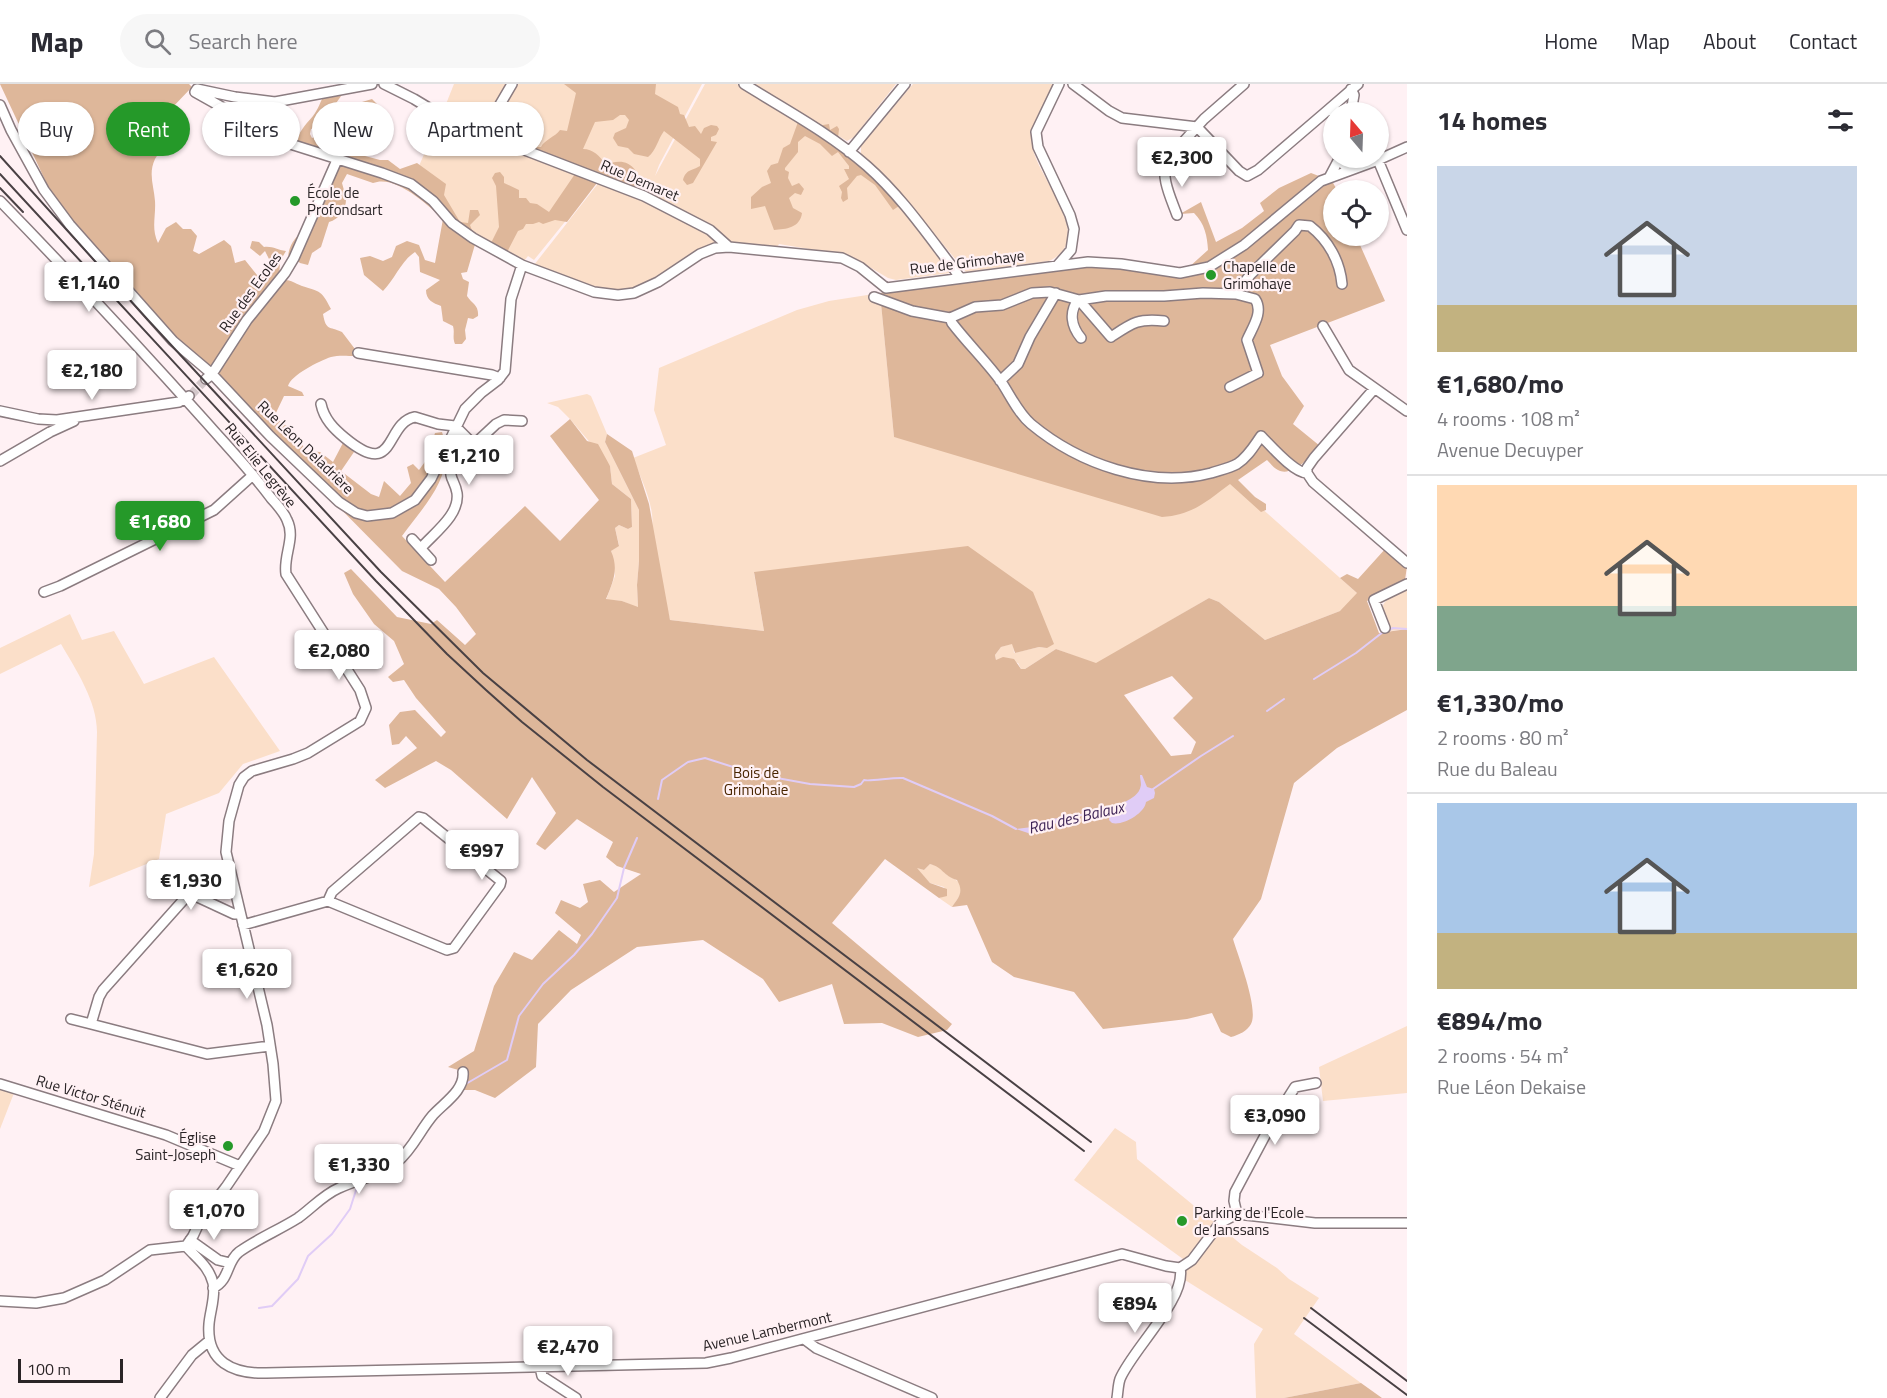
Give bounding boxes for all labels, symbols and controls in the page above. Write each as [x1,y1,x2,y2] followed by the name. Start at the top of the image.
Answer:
[120,14,540,68] search box
[30,20,84,63] text: Map
[189,24,298,58] text: Search here
[141,25,174,58] icon: search
[1544,25,1598,57] text: Home
[1631,25,1670,57] text: Map
[1703,25,1756,57] text: About
[1789,25,1857,57] text: Contact
[1437,101,1547,140] text: 14 homes
[18,102,94,156] chip: Buy
[106,102,190,156] chip: Rent
[202,102,300,156] chip: Filters
[312,102,394,156] chip: New
[406,102,544,156] chip: Apartment
[1323,102,1389,168] north arrow
[1323,102,1389,246] map controls
[1824,104,1857,137] icon: filters
[1133,137,1231,188] pin: €2,300
[1151,141,1213,172] text: €2,300
[597,153,683,207] street label: Rue Demaret
[1323,180,1389,246] button: locate
[307,181,383,221] place label: École de Profondsart
[288,194,302,208] marker: École de Profondsart
[1593,205,1701,313] icon: home
[908,244,1026,280] street label: Rue de Grimohaye
[213,247,287,337] street label: Rue des Ecoles
[1223,255,1296,295] place label: Chapelle de Grimohaye
[40,262,138,313] pin: €1,140
[58,266,120,297] text: €1,140
[1204,268,1218,282] marker: Chapelle de Grimohaye
[43,350,141,401] pin: €2,180
[61,354,123,385] text: €2,180
[1437,364,1564,403] text: €1,680/mo
[252,395,360,499] street label: Rue Léon Deladrière
[1437,403,1580,434] text: 4 rooms · 108 m²
[219,418,303,512] street label: Rue Elie Legrève
[1437,434,1584,465] text: Avenue Decuyper
[420,435,518,486] pin: €1,210
[438,439,500,470] text: €1,210
[111,501,209,552] pin: €1,680
[129,505,191,536] text: €1,680
[1593,524,1701,632] icon: home
[290,630,388,681] pin: €2,080
[308,634,370,665] text: €2,080
[1437,683,1564,722] text: €1,330/mo
[1437,722,1569,753] text: 2 rooms · 80 m²
[1437,753,1558,784] text: Rue du Baleau
[724,761,788,801] park label: Bois de Grimohaie
[1026,794,1128,840] water label: Rau des Balaux
[446,830,518,881] pin: €997
[460,834,504,865] text: €997
[1593,842,1701,950] icon: home
[142,860,240,911] pin: €1,930
[160,864,222,895] text: €1,930
[198,949,296,1000] pin: €1,620
[216,953,278,984] text: €1,620
[1437,1001,1542,1040] text: €894/mo
[1437,1040,1569,1071] text: 2 rooms · 54 m²
[33,1068,149,1124] street label: Rue Victor Sténuit
[1437,1071,1586,1102] text: Rue Léon Dekaise
[1226,1095,1324,1146] pin: €3,090
[1244,1099,1306,1130] text: €3,090
[135,1126,216,1166] place label: Église Saint-Joseph
[221,1139,235,1153] marker: Église Saint-Joseph
[310,1144,408,1195] pin: €1,330
[328,1148,390,1179] text: €1,330
[165,1190,263,1241] pin: €1,070
[183,1194,245,1225] text: €1,070
[1194,1201,1304,1241] place label: Parking de l'Ecole de Janssans
[1175,1214,1189,1228] marker: Parking de l'Ecole de Janssans
[1099,1283,1171,1334] pin: €894
[1113,1287,1157,1318] text: €894
[700,1305,835,1357] street label: Avenue Lambermont
[519,1326,617,1377] pin: €2,470
[537,1330,599,1361] text: €2,470
[18,1356,123,1384] scale bar
[27,1357,71,1381] text: 100 m

